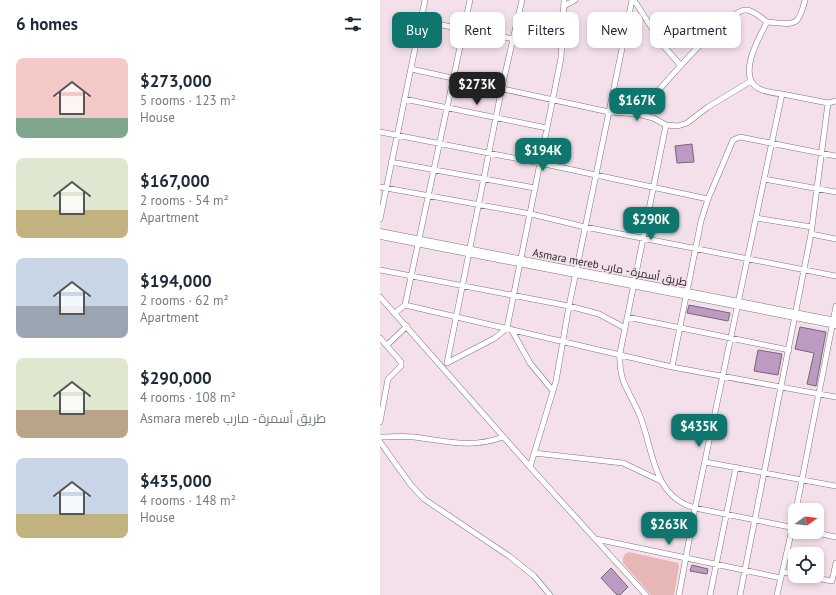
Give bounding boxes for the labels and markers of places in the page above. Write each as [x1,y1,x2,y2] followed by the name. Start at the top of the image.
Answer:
[449,72,505,106] pin: $273K
[609,88,665,122] pin: $167K
[515,138,571,172] pin: $194K
[623,207,679,241] pin: $290K
[671,414,727,448] pin: $435K
[641,512,697,546] pin: $263K

